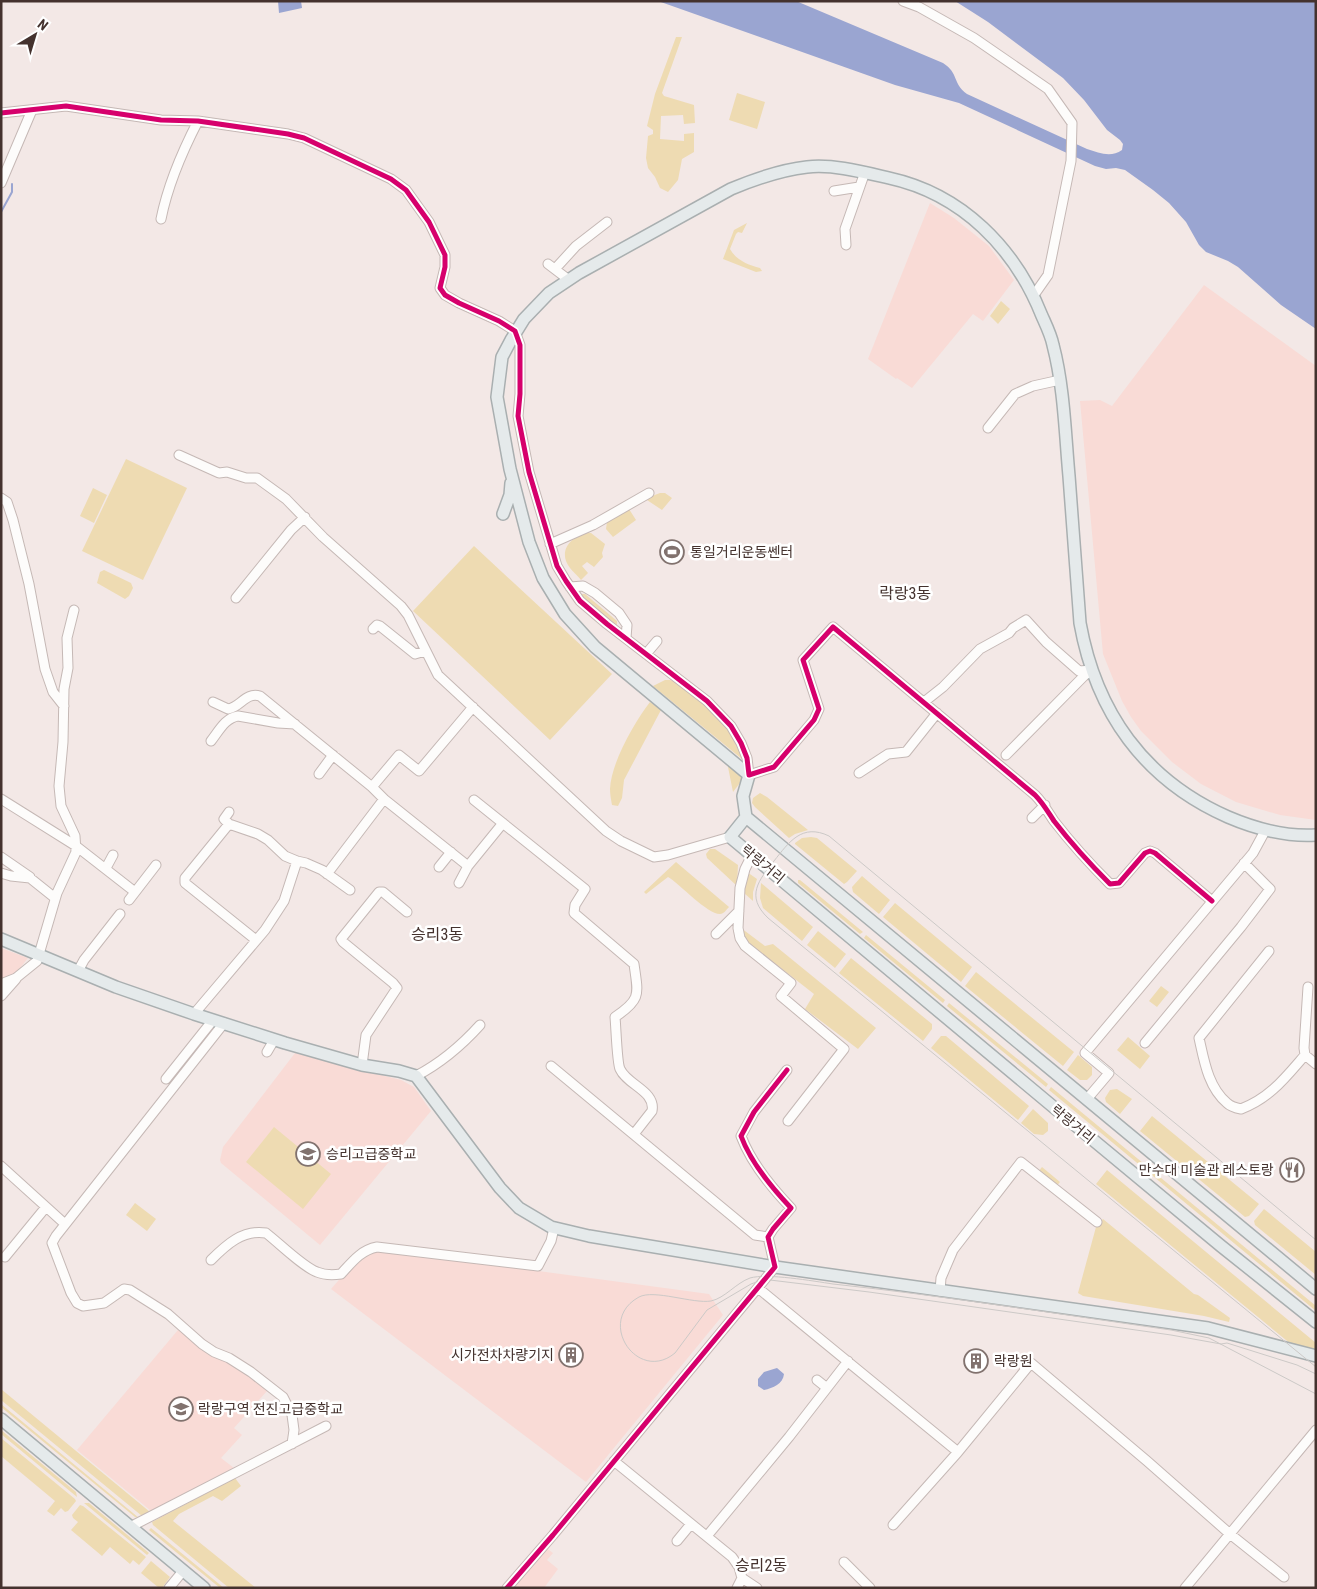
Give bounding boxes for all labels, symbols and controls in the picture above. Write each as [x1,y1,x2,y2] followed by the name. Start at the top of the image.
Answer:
[10,10,60,60] north arrow
[35,16,51,34] text: N
[659,539,685,565] sports icon: 통일거리운동쎈터
[690,544,793,560] place label: 통일거리운동쎈터
[879,584,931,603] district label: 락랑3동
[738,841,788,887] street label: 락랑거리
[411,925,463,944] district label: 승리3동
[1048,1101,1098,1147] street label: 락랑거리
[295,1141,321,1167] school or university icon: 승리고급중학교
[326,1146,416,1162] place label: 승리고급중학교
[1279,1157,1305,1183] restaurant icon: 만수대 미술관 레스토랑
[1139,1162,1274,1178] place label: 만수대 미술관 레스토랑
[558,1342,584,1368] building icon: 시가전차차량기지
[451,1347,554,1363] place label: 시가전차차량기지
[963,1348,989,1374] building icon: 락랑원
[994,1353,1033,1369] place label: 락랑원
[168,1396,194,1422] school or university icon: 락랑구역 전진고급중학교
[198,1401,343,1417] place label: 락랑구역 전진고급중학교
[735,1556,787,1575] district label: 승리2동

